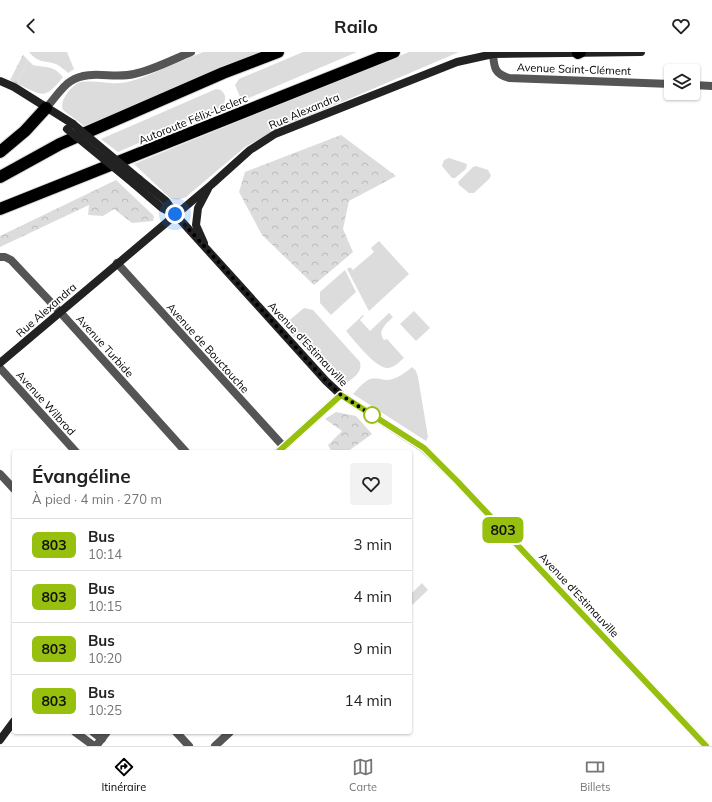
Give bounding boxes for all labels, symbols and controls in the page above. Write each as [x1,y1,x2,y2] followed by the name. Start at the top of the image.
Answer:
[20,15,42,37] icon: back
[334,15,378,38] text: Railo
[670,15,692,37] icon: heart
[517,60,631,78] street label: Avenue Saint-Clément
[664,64,700,100] map controls
[664,64,700,100] button: layers
[136,90,250,147] street label: Autoroute Félix-Leclerc
[267,90,341,132] street label: Rue Alexandra
[165,204,185,224] your location
[13,280,79,340] street label: Rue Alexandra
[265,299,351,389] street label: Avenue d'Estimauville
[164,300,252,396] street label: Avenue de Bouctouche
[73,312,137,380] street label: Avenue Turbide
[13,368,79,438] street label: Avenue Wilbrod
[363,406,381,424] unlabelled marker
[350,463,392,505] button: heart
[32,464,131,488] text: Évangéline
[32,491,162,507] text: À pied · 4 min · 270 m
[480,517,526,543] line badge: 803
[490,521,516,539] text: 803
[88,527,115,546] text: Bus
[354,535,392,554] text: 3 min
[41,536,67,554] text: 803
[88,546,122,562] text: 10:14
[536,550,622,640] street label: Avenue d'Estimauville
[88,579,115,598] text: Bus
[354,587,392,606] text: 4 min
[41,588,67,606] text: 803
[88,598,122,614] text: 10:15
[88,631,115,650] text: Bus
[354,639,392,658] text: 9 min
[41,640,67,658] text: 803
[88,650,122,666] text: 10:20
[88,683,115,702] text: Bus
[345,691,392,710] text: 14 min
[41,692,67,710] text: 803
[88,702,122,718] text: 10:25
[101,756,146,794] tab: Itinéraire
[349,756,377,794] tab: Carte
[580,756,611,794] tab: Billets

